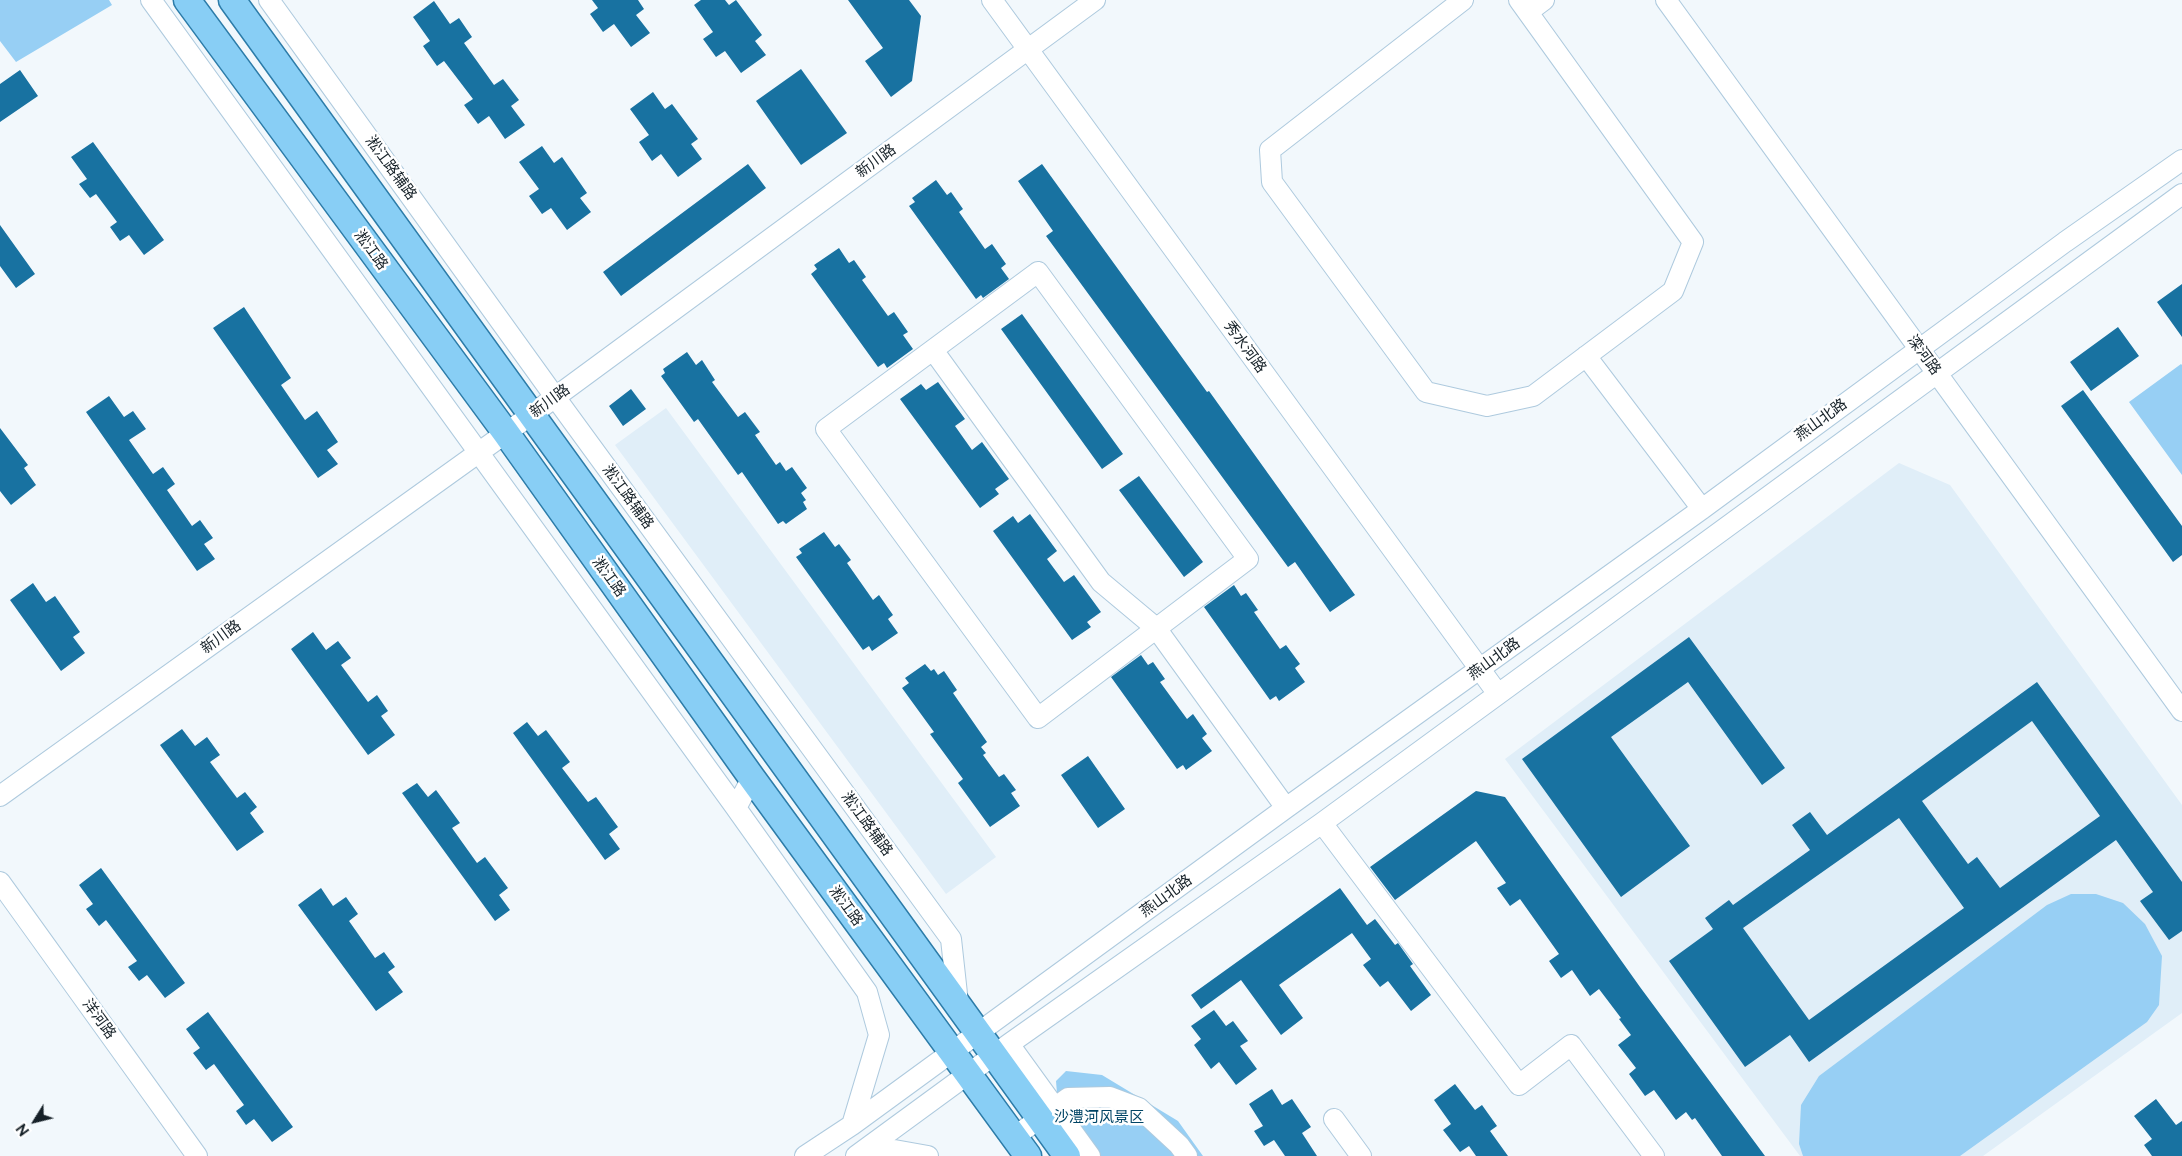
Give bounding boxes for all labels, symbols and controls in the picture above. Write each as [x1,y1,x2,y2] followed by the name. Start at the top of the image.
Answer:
[362,132,420,204] street label: 淞江路辅路
[853,140,899,182] street label: 新川路
[350,227,392,273] street label: 淞江路
[1220,317,1270,377] street label: 秀水河路
[1903,332,1945,378] street label: 滦河路
[527,380,573,422] street label: 新川路
[1791,395,1851,445] street label: 燕山北路
[599,461,657,533] street label: 淞江路辅路
[588,554,630,600] street label: 淞江路
[198,616,244,658] street label: 新川路
[1464,634,1524,684] street label: 燕山北路
[838,788,896,860] street label: 淞江路辅路
[1136,871,1196,921] street label: 燕山北路
[825,883,867,929] street label: 淞江路
[78,996,120,1042] street label: 洋河路
[10,1096,60,1146] north arrow
[1054,1108,1144,1126] park label: 沙澧河风景区
[13,1121,32,1139] text: N

